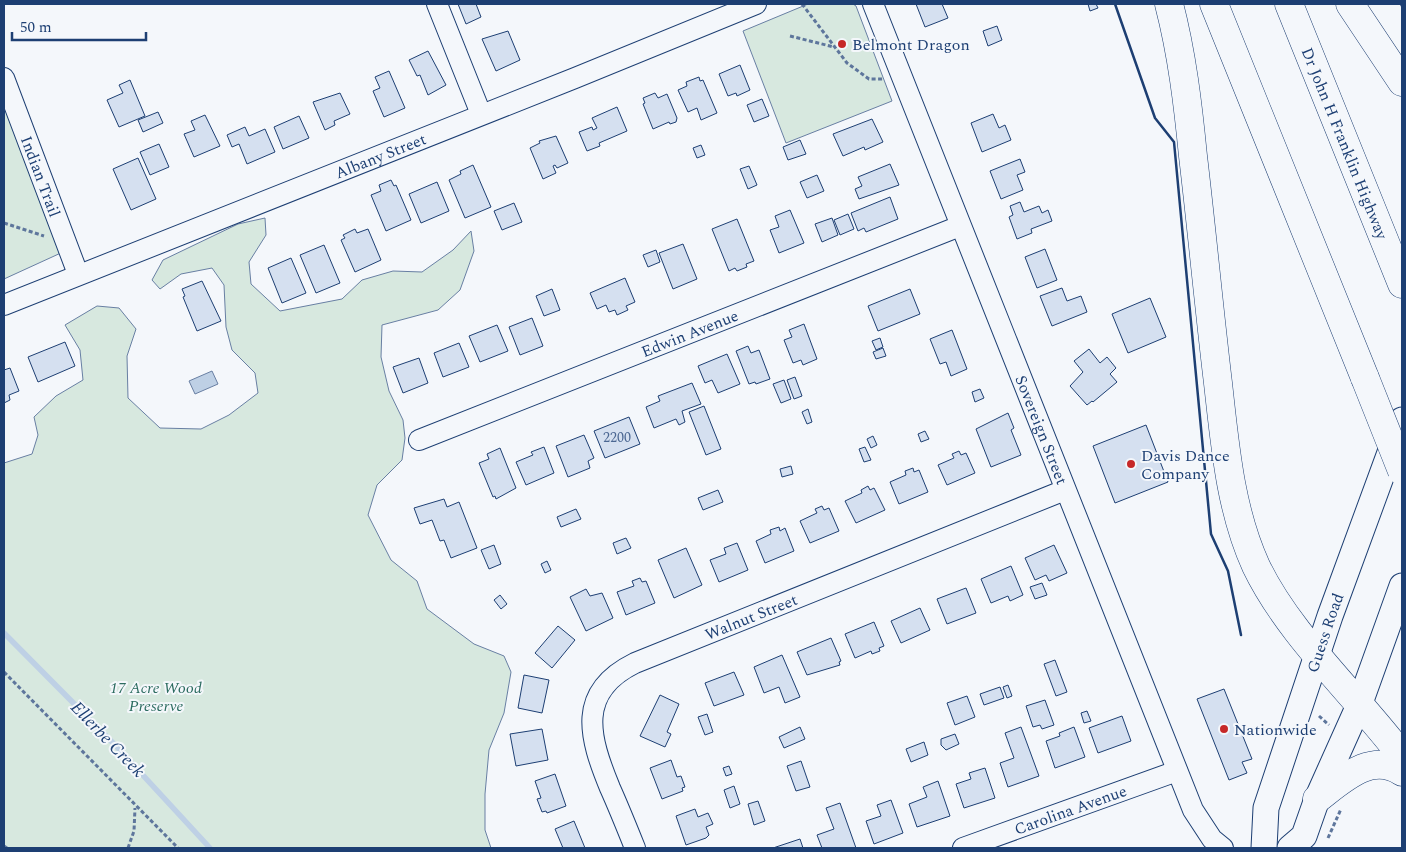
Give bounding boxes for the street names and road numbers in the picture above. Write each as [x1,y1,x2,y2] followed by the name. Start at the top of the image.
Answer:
[1295,44,1394,244] street label: Dr John H Franklin Highway
[332,127,430,185] street label: Albany Street
[14,133,66,221] street label: Indian Trail
[638,304,742,364] street label: Edwin Avenue
[1009,372,1074,489] street label: Sovereign Street
[702,588,802,647] street label: Walnut Street
[1301,590,1350,676] street label: Guess Road
[1011,779,1130,842] street label: Carolina Avenue

